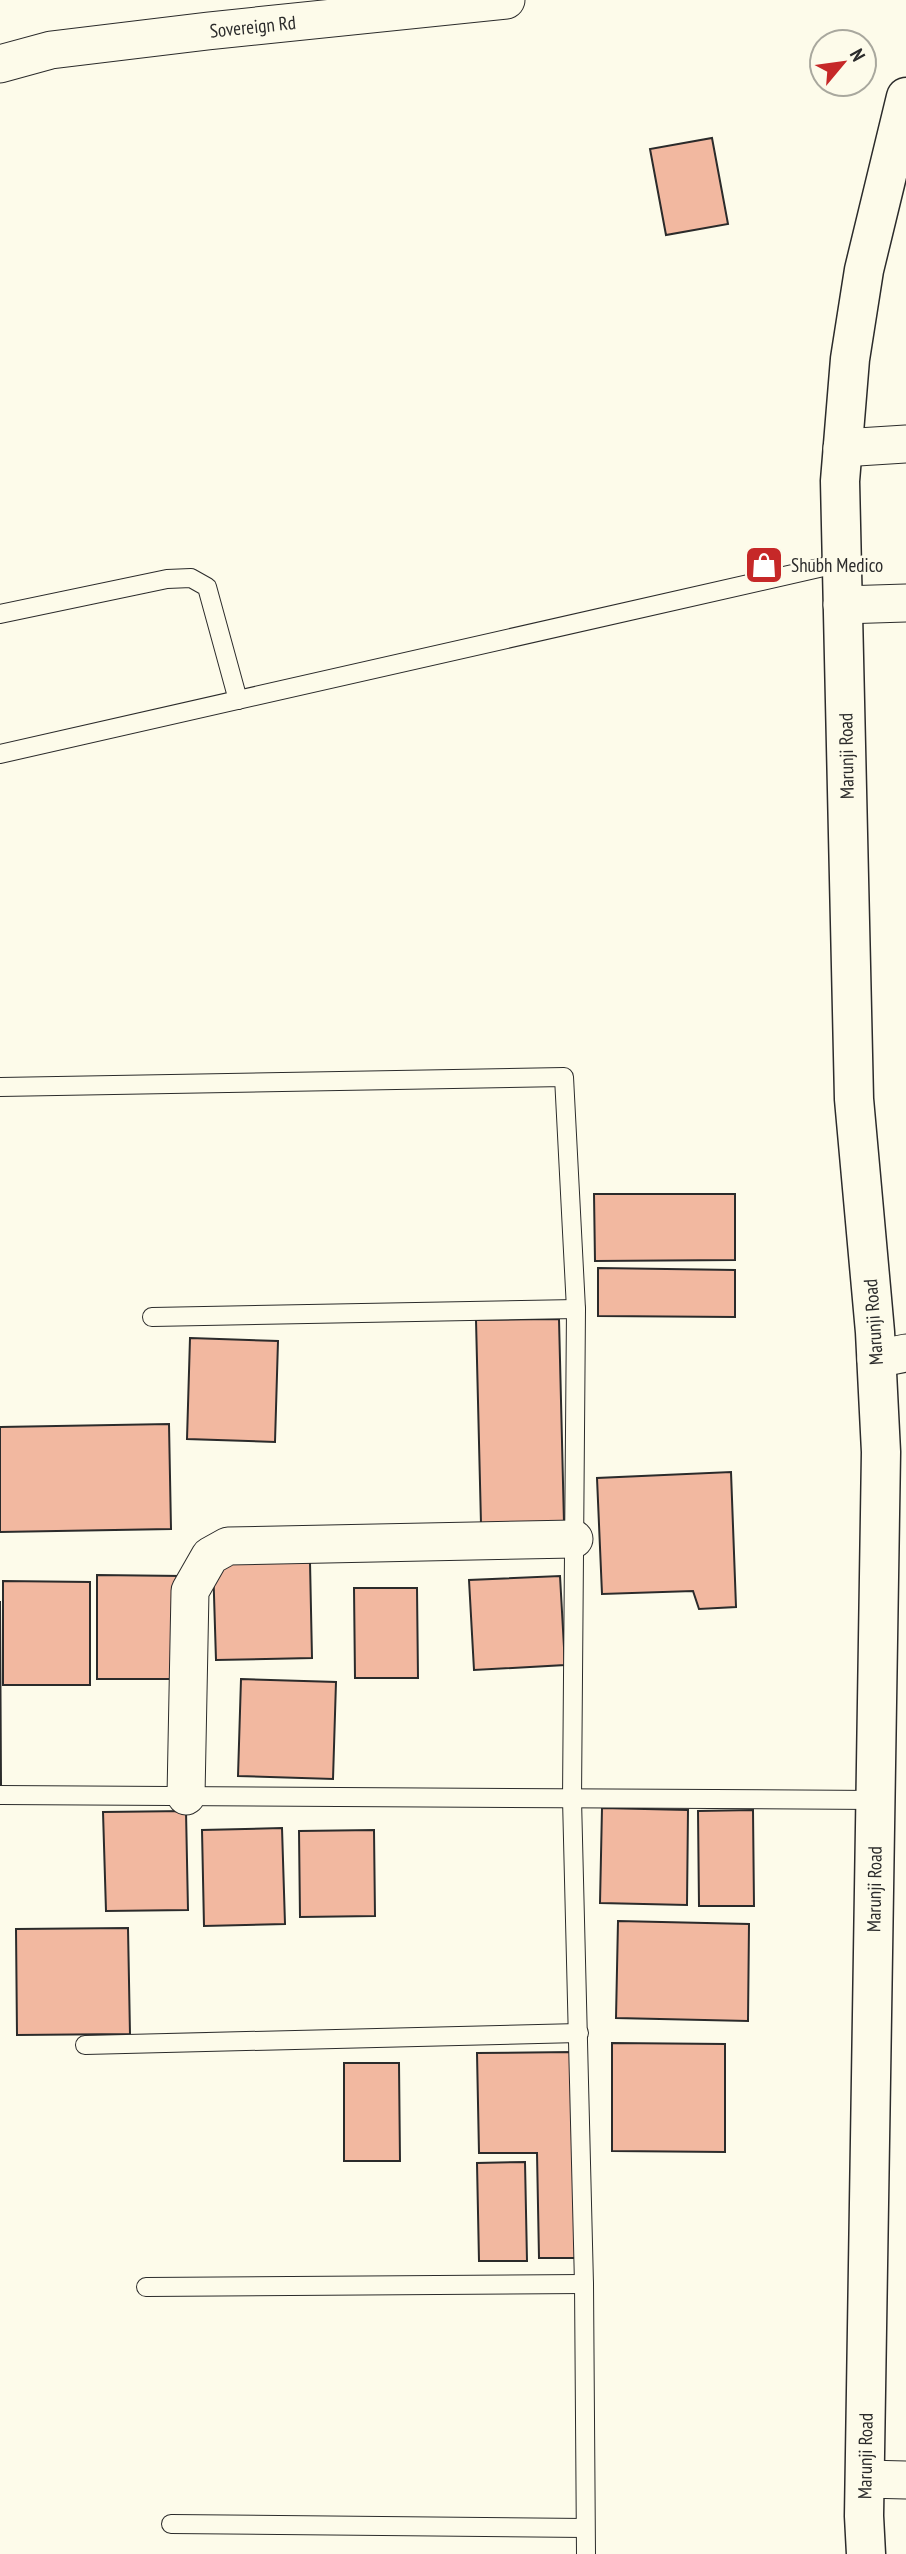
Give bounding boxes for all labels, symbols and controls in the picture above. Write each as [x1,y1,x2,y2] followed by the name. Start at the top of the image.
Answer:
[208,10,297,43] street label: Sovereign Rd
[808,28,878,98] north arrow
[845,44,871,65] text: N
[743,544,785,586] shop icon: Shubh Medico
[791,553,883,577] place label: Shubh Medico
[833,713,859,799] street label: Marunji Road
[858,1278,888,1366] street label: Marunji Road
[861,1846,887,1932] street label: Marunji Road
[852,2413,878,2499] street label: Marunji Road

